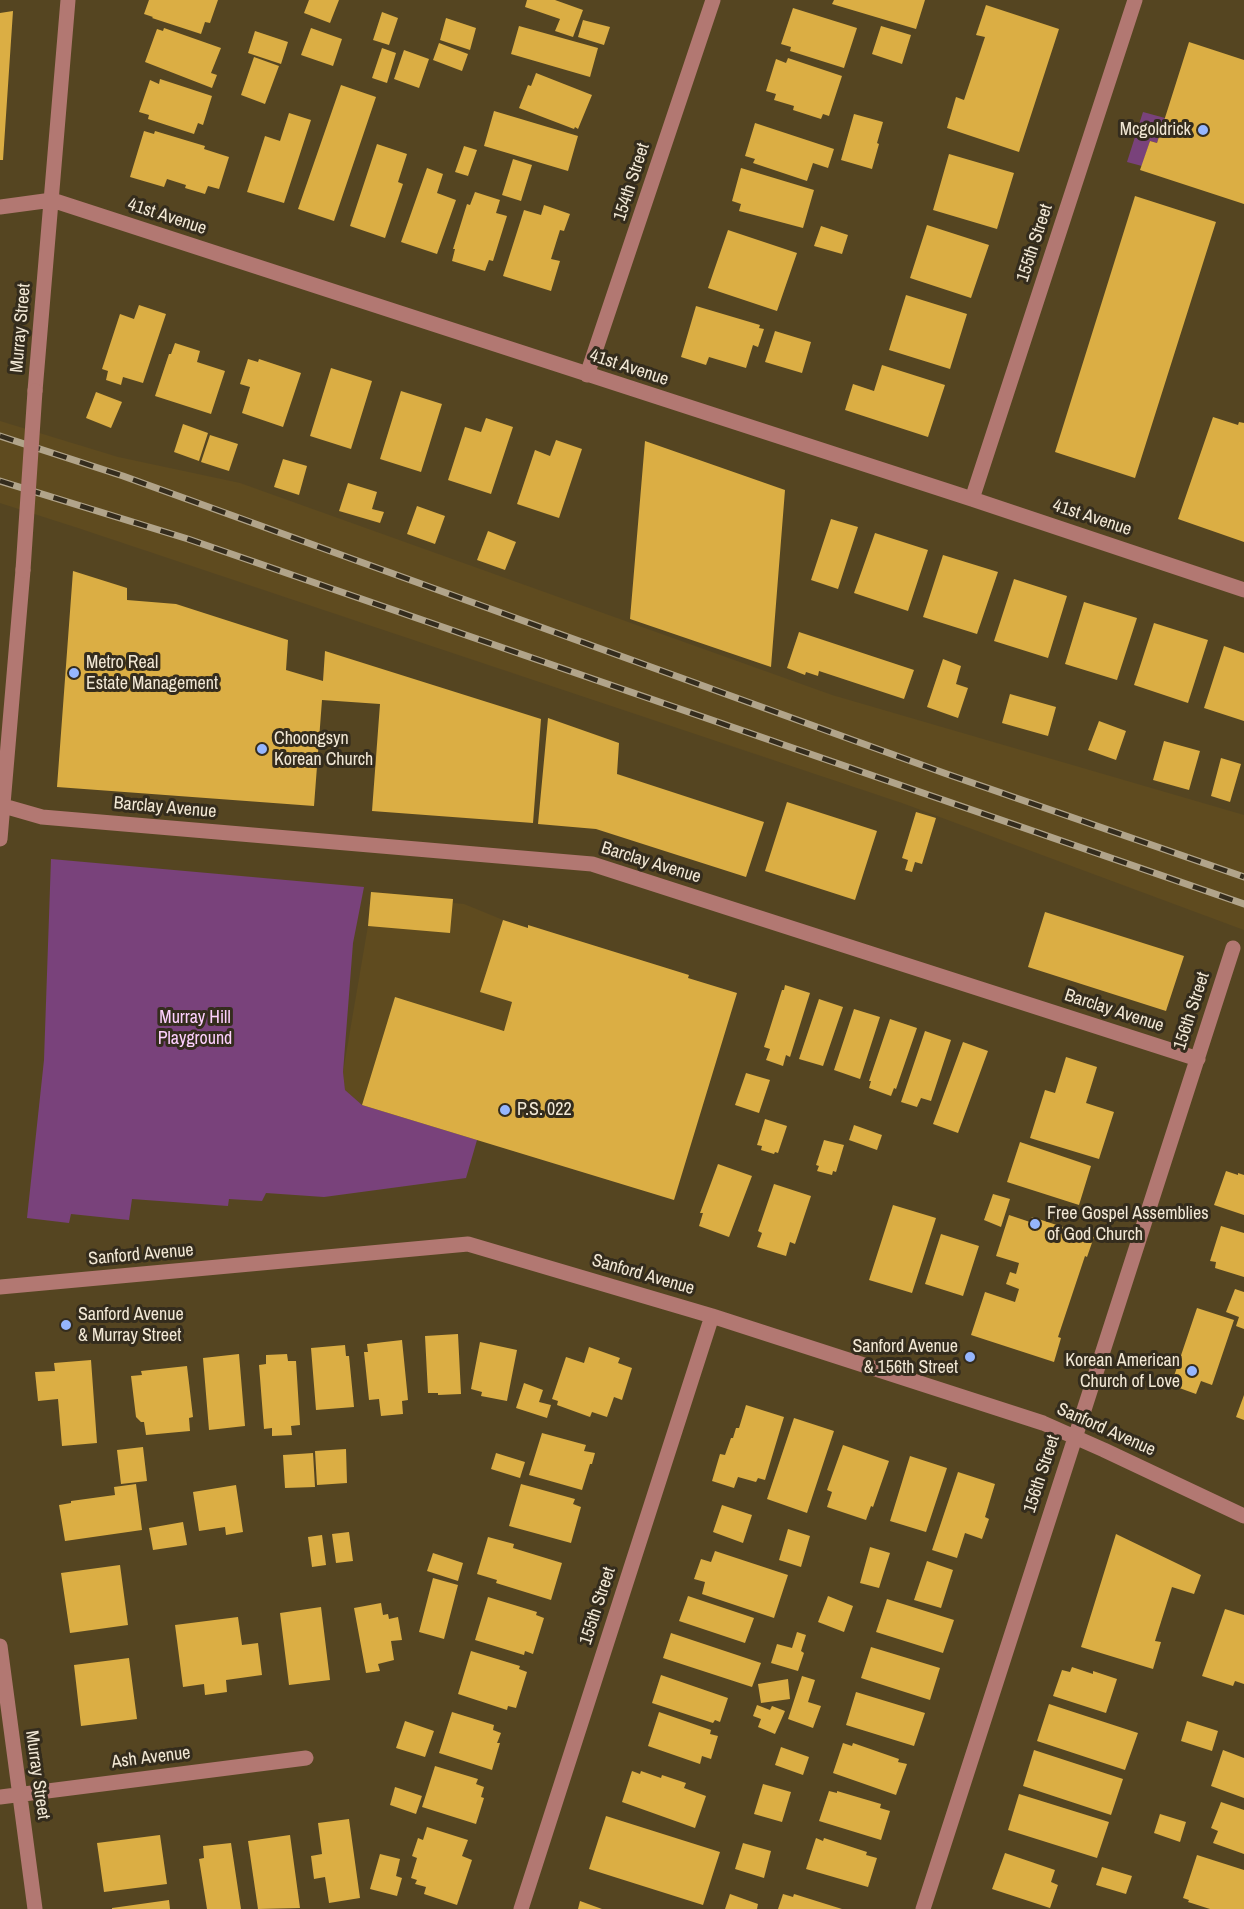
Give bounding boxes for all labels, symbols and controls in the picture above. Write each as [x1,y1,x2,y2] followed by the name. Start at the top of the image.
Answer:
[1120,119,1191,141] place label: Mcgoldrick
[1196,123,1210,137] marker: Mcgoldrick
[609,140,655,224] street label: 154th Street
[125,194,209,240] street label: 41st Avenue
[1012,201,1058,285] street label: 155th Street
[6,283,36,373] street label: Murray Street
[587,345,671,391] street label: 41st Avenue
[1050,495,1134,541] street label: 41st Avenue
[86,652,218,694] place label: Metro Real Estate Management
[67,666,81,680] marker: Metro Real Estate Management
[274,728,373,771] place label: Choongsyn Korean Church
[255,742,269,756] marker: Choongsyn Korean Church
[113,793,217,823] street label: Barclay Avenue
[599,838,703,888] street label: Barclay Avenue
[1169,969,1215,1053] street label: 156th Street
[1062,985,1166,1037] street label: Barclay Avenue
[158,1007,232,1050] park label: Murray Hill Playground
[517,1099,572,1121] place label: P.S. 022
[498,1103,512,1117] marker: P.S. 022
[1047,1203,1209,1246] place label: Free Gospel Assemblies of God Church
[1028,1217,1042,1231] marker: Free Gospel Assemblies of God Church
[87,1240,195,1270] street label: Sanford Avenue
[589,1250,697,1300] street label: Sanford Avenue
[78,1304,184,1346] place label: Sanford Avenue & Murray Street
[59,1318,73,1332] marker: Sanford Avenue & Murray Street
[852,1336,958,1378] place label: Sanford Avenue & 156th Street
[963,1350,977,1364] marker: Sanford Avenue & 156th Street
[1065,1350,1180,1392] place label: Korean American Church of Love
[1185,1364,1199,1378] marker: Korean American Church of Love
[1053,1399,1159,1461] street label: Sanford Avenue
[1019,1432,1065,1516] street label: 156th Street
[575,1564,621,1648] street label: 155th Street
[20,1729,54,1821] street label: Murray Street
[110,1742,192,1774] street label: Ash Avenue

